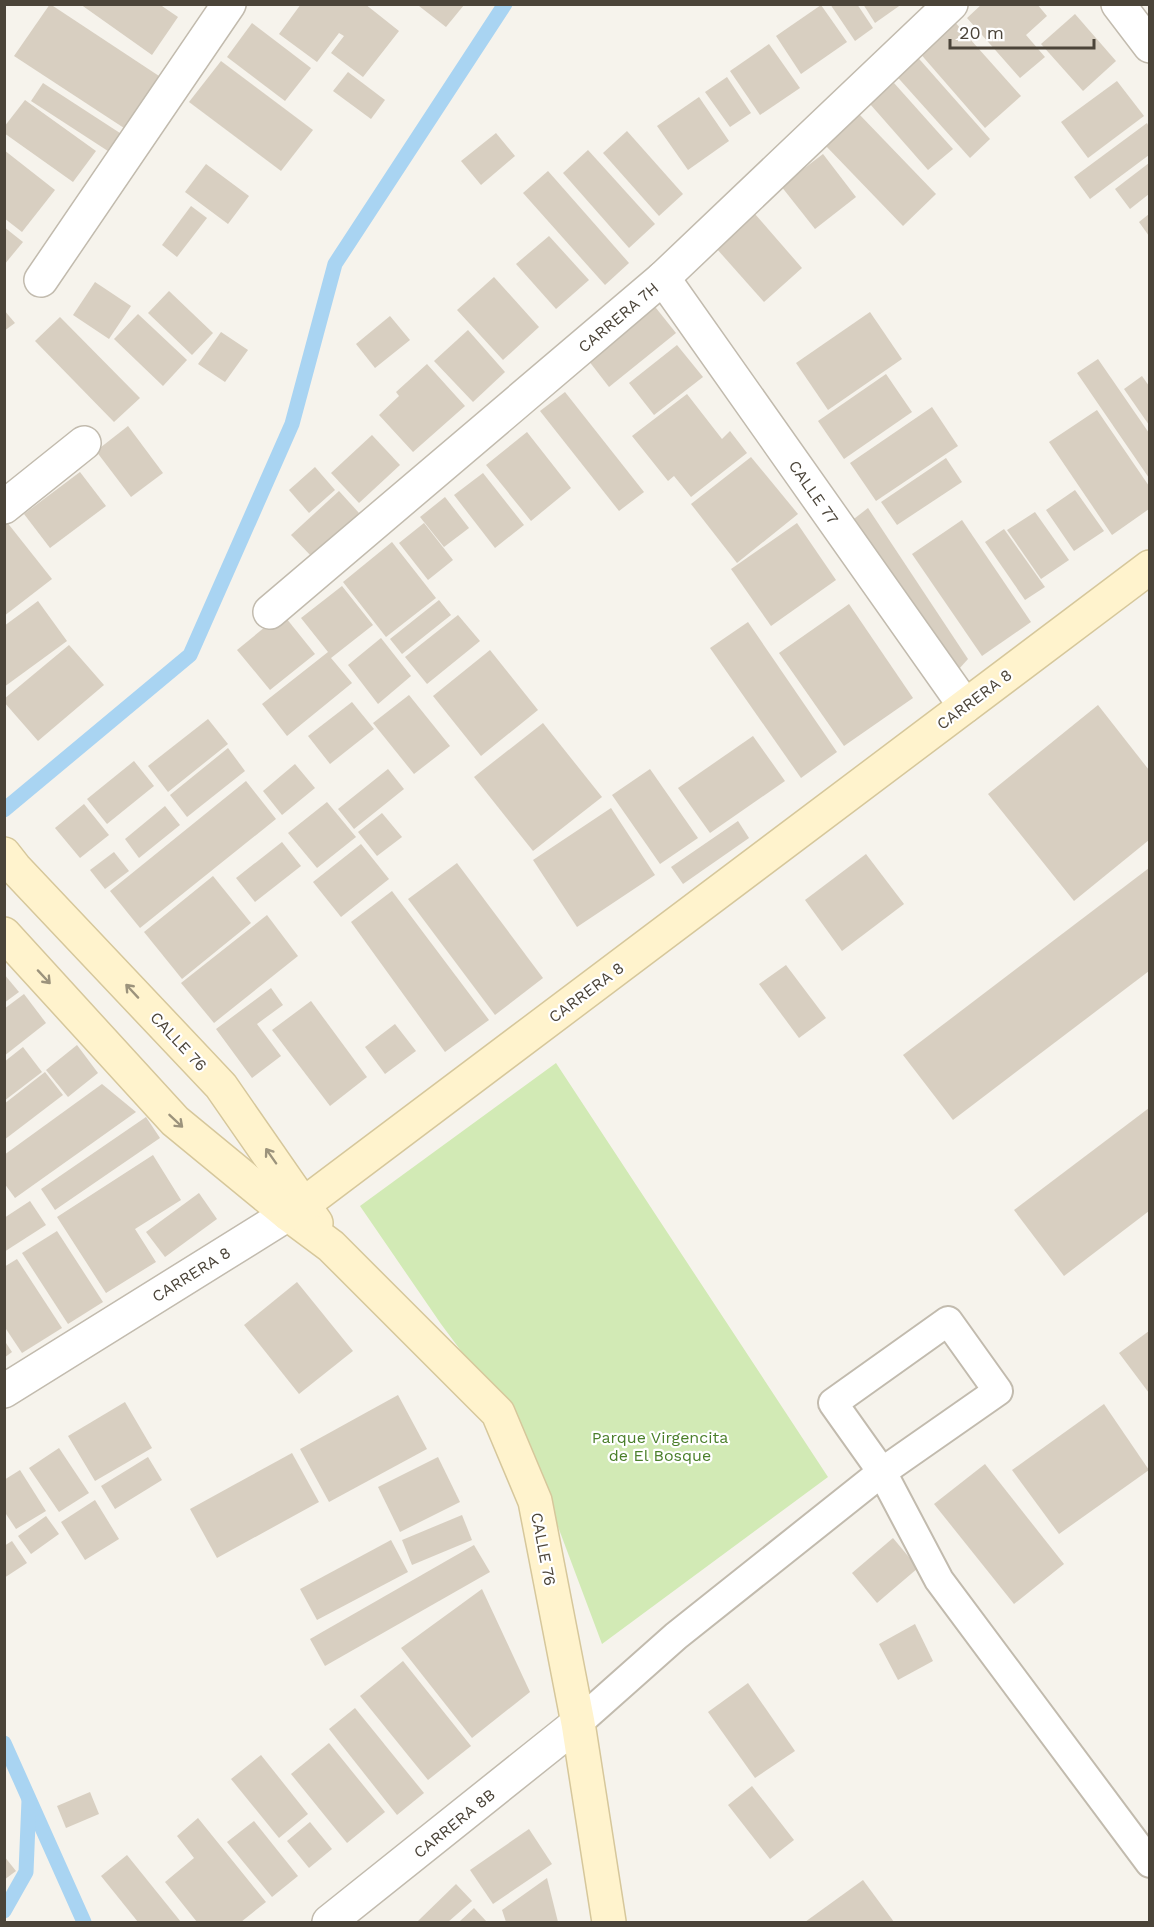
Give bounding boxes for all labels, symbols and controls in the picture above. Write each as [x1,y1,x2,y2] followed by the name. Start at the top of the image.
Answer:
[950,12,1094,50] scale bar
[959,22,1004,43] text: 20 m
[574,278,662,357] street label: CARRERA 7H
[785,457,843,528] street label: CALLE 77
[933,665,1016,734] street label: CARRERA 8
[545,958,628,1027] street label: CARRERA 8
[37,970,51,985] one-way arrow
[124,984,139,999] one-way arrow
[146,1008,211,1075] street label: CALLE 76
[169,1113,184,1128] one-way arrow
[264,1149,277,1165] one-way arrow
[149,1243,234,1306] street label: CARRERA 8
[592,1428,728,1465] park label: Parque Virgencita de El Bosque
[527,1511,560,1587] street label: CALLE 76
[410,1785,499,1862] street label: CARRERA 8B

